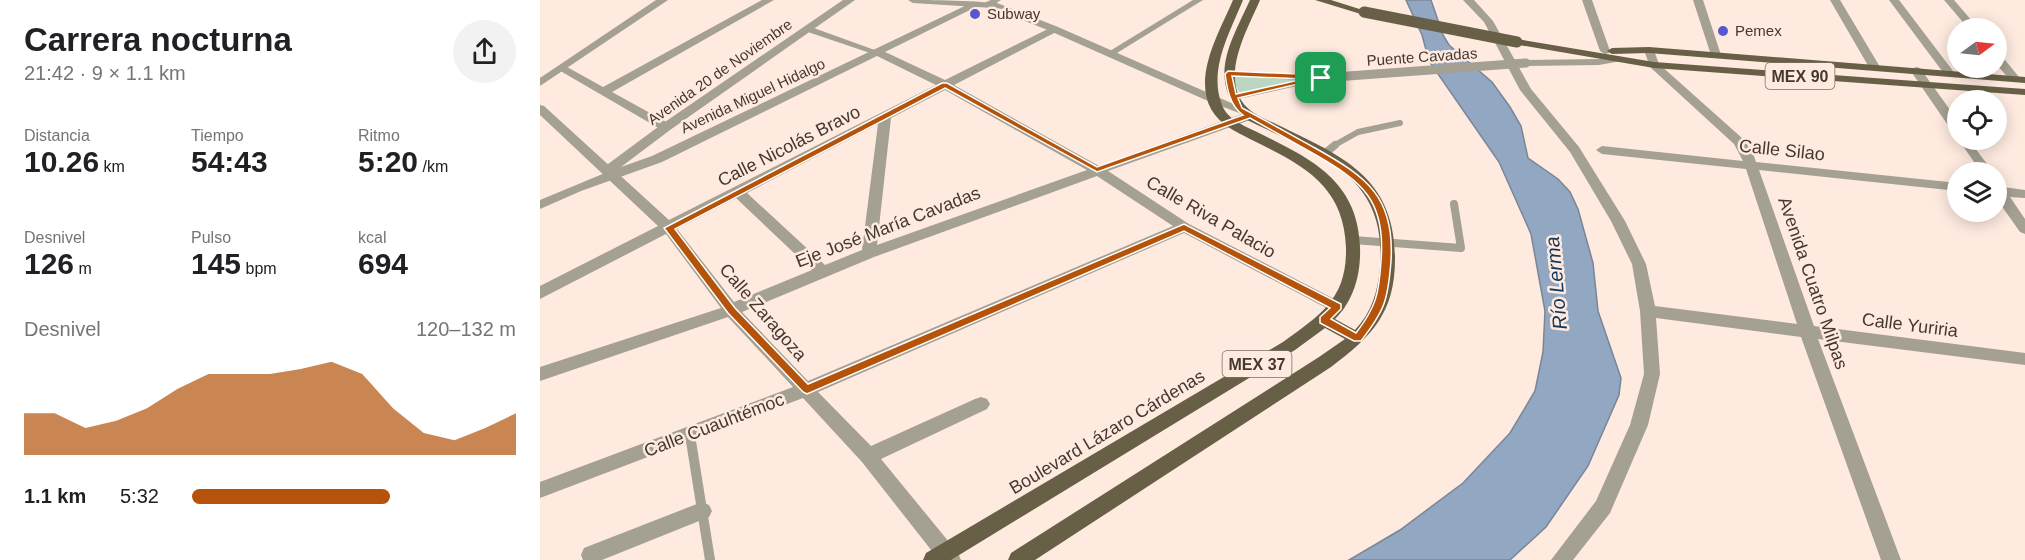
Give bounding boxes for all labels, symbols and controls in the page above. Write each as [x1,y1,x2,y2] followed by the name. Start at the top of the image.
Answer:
[987,5,1041,22] place label: Subway
[968,7,982,21] marker: Subway
[644,15,795,128] street label: Avenida 20 de Noviembre
[1947,18,2007,78] north arrow
[1947,18,2007,222] map controls
[453,20,516,83] button: share
[24,21,292,58] text: Carrera nocturna
[1735,22,1782,39] place label: Pemex
[1716,24,1730,38] marker: Pemex
[1366,44,1478,69] street label: Puente Cavadas
[1295,52,1346,103] pin
[678,55,828,136] street label: Avenida Miguel Hidalgo
[1304,61,1337,94] icon: arrive
[24,62,186,84] text: 21:42 · 9 × 1.1 km
[1766,63,1834,89] road number: MEX 90
[1947,90,2007,150] button: locate
[714,101,864,191] street label: Calle Nicolás Bravo
[24,127,90,144] text: Distancia
[191,127,244,144] text: Tiempo
[358,127,400,144] text: Ritmo
[1738,136,1826,164] street label: Calle Silao
[24,145,99,178] text: 10.26
[191,145,268,178] text: 54:43
[358,145,418,178] text: 5:20
[99,158,125,175] text: km
[418,158,448,175] text: /km
[1947,162,2007,222] button: layers
[1143,172,1279,262] street label: Calle Riva Palacio
[793,183,983,271] street label: Eje José María Cavadas
[1774,194,1852,372] street label: Avenida Cuatro Milpas
[24,229,85,246] text: Desnivel
[191,229,231,246] text: Pulso
[358,229,386,246] text: kcal
[1541,236,1571,330] water label: Río Lerma
[24,247,74,280] text: 126
[191,247,241,280] text: 145
[358,247,408,280] text: 694
[715,259,811,365] street label: Calle Zaragoza
[74,260,92,277] text: m
[241,260,277,277] text: bpm
[1861,309,1960,341] street label: Calle Yuriria
[24,318,101,340] text: Desnivel
[416,318,516,340] text: 120–132 m
[1222,351,1292,377] road number: MEX 37
[1006,366,1208,498] street label: Boulevard Lázaro Cárdenas
[641,389,787,461] street label: Calle Cuauhtémoc
[24,485,86,507] text: 1.1 km
[120,485,159,507] text: 5:32

